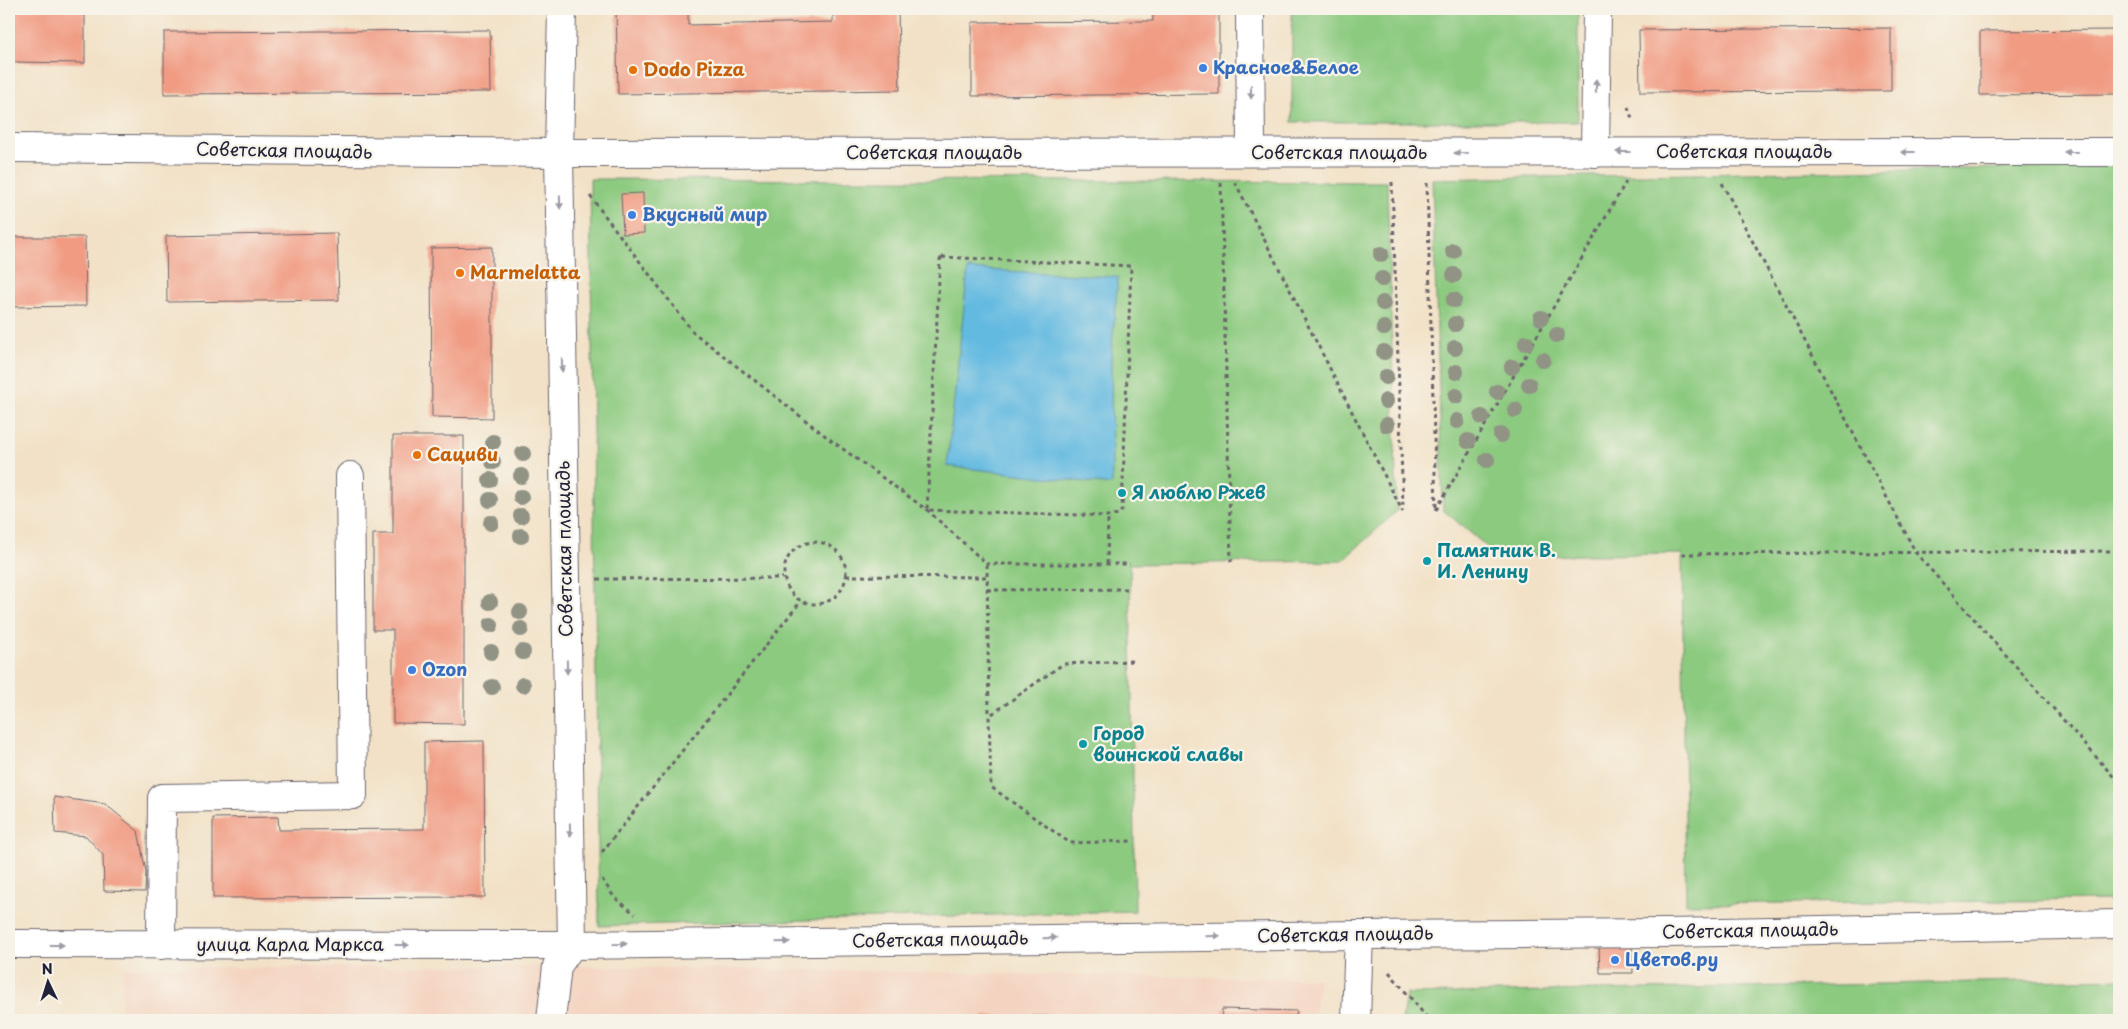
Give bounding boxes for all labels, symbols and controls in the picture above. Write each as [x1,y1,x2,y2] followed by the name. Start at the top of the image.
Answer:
[1213,53,1359,80] place label: Красное&Белое
[643,55,745,82] place label: Dodo Pizza
[1197,62,1209,74] marker: Красное&Белое
[627,64,639,76] marker: Dodo Pizza
[1592,78,1600,94] one-way arrow
[1247,85,1255,101] one-way arrow
[196,134,372,165] street label: Советская площадь
[1656,137,1832,164] street label: Советская площадь
[846,138,1022,165] street label: Советская площадь
[1251,138,1427,165] street label: Советская площадь
[1615,148,1631,156] one-way arrow
[1900,148,1916,156] one-way arrow
[2062,148,2078,156] one-way arrow
[1452,149,1468,157] one-way arrow
[556,194,564,210] one-way arrow
[642,200,767,227] place label: Вкусный мир
[626,209,638,221] marker: Вкусный мир
[470,258,581,285] place label: Marmelatta
[454,267,466,279] marker: Marmelatta
[558,357,566,373] one-way arrow
[427,440,498,467] place label: Сациви
[411,449,423,461] marker: Сациви
[548,461,579,637] street label: Советская площадь
[1131,478,1266,505] place label: Я люблю Ржев
[1116,487,1128,499] marker: Я люблю Ржев
[1437,536,1556,584] place label: Памятник В. И. Ленину
[1421,555,1433,567] marker: Памятник В. И. Ленину
[422,655,467,682] place label: Ozon
[563,659,571,675] one-way arrow
[406,664,418,676] marker: Ozon
[1093,719,1243,767] place label: Город воинской славы
[1077,738,1089,750] marker: Город воинской славы
[566,822,574,838] one-way arrow
[1662,914,1838,945] street label: Советская площадь
[1257,918,1433,949] street label: Советская площадь
[852,923,1028,954] street label: Советская площадь
[196,930,385,957] street label: улица Карла Маркса
[1205,932,1221,940] one-way arrow
[1042,934,1058,942] one-way arrow
[775,938,791,946] one-way arrow
[613,940,629,948] one-way arrow
[50,941,66,949] one-way arrow
[395,941,411,949] one-way arrow
[1625,945,1718,972] place label: Цветов.ру
[1609,954,1621,966] marker: Цветов.ру
[22,956,72,1006] north arrow
[41,958,53,979] text: N

